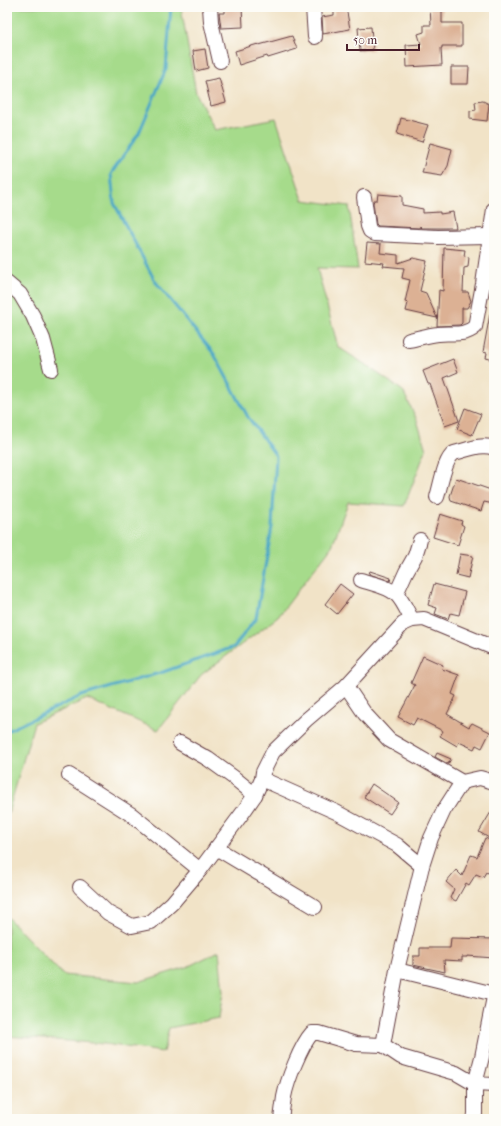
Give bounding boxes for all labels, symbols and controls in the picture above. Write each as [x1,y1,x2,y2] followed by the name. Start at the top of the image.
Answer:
[347,26,419,52] scale bar
[353,33,377,47] text: 50 m

